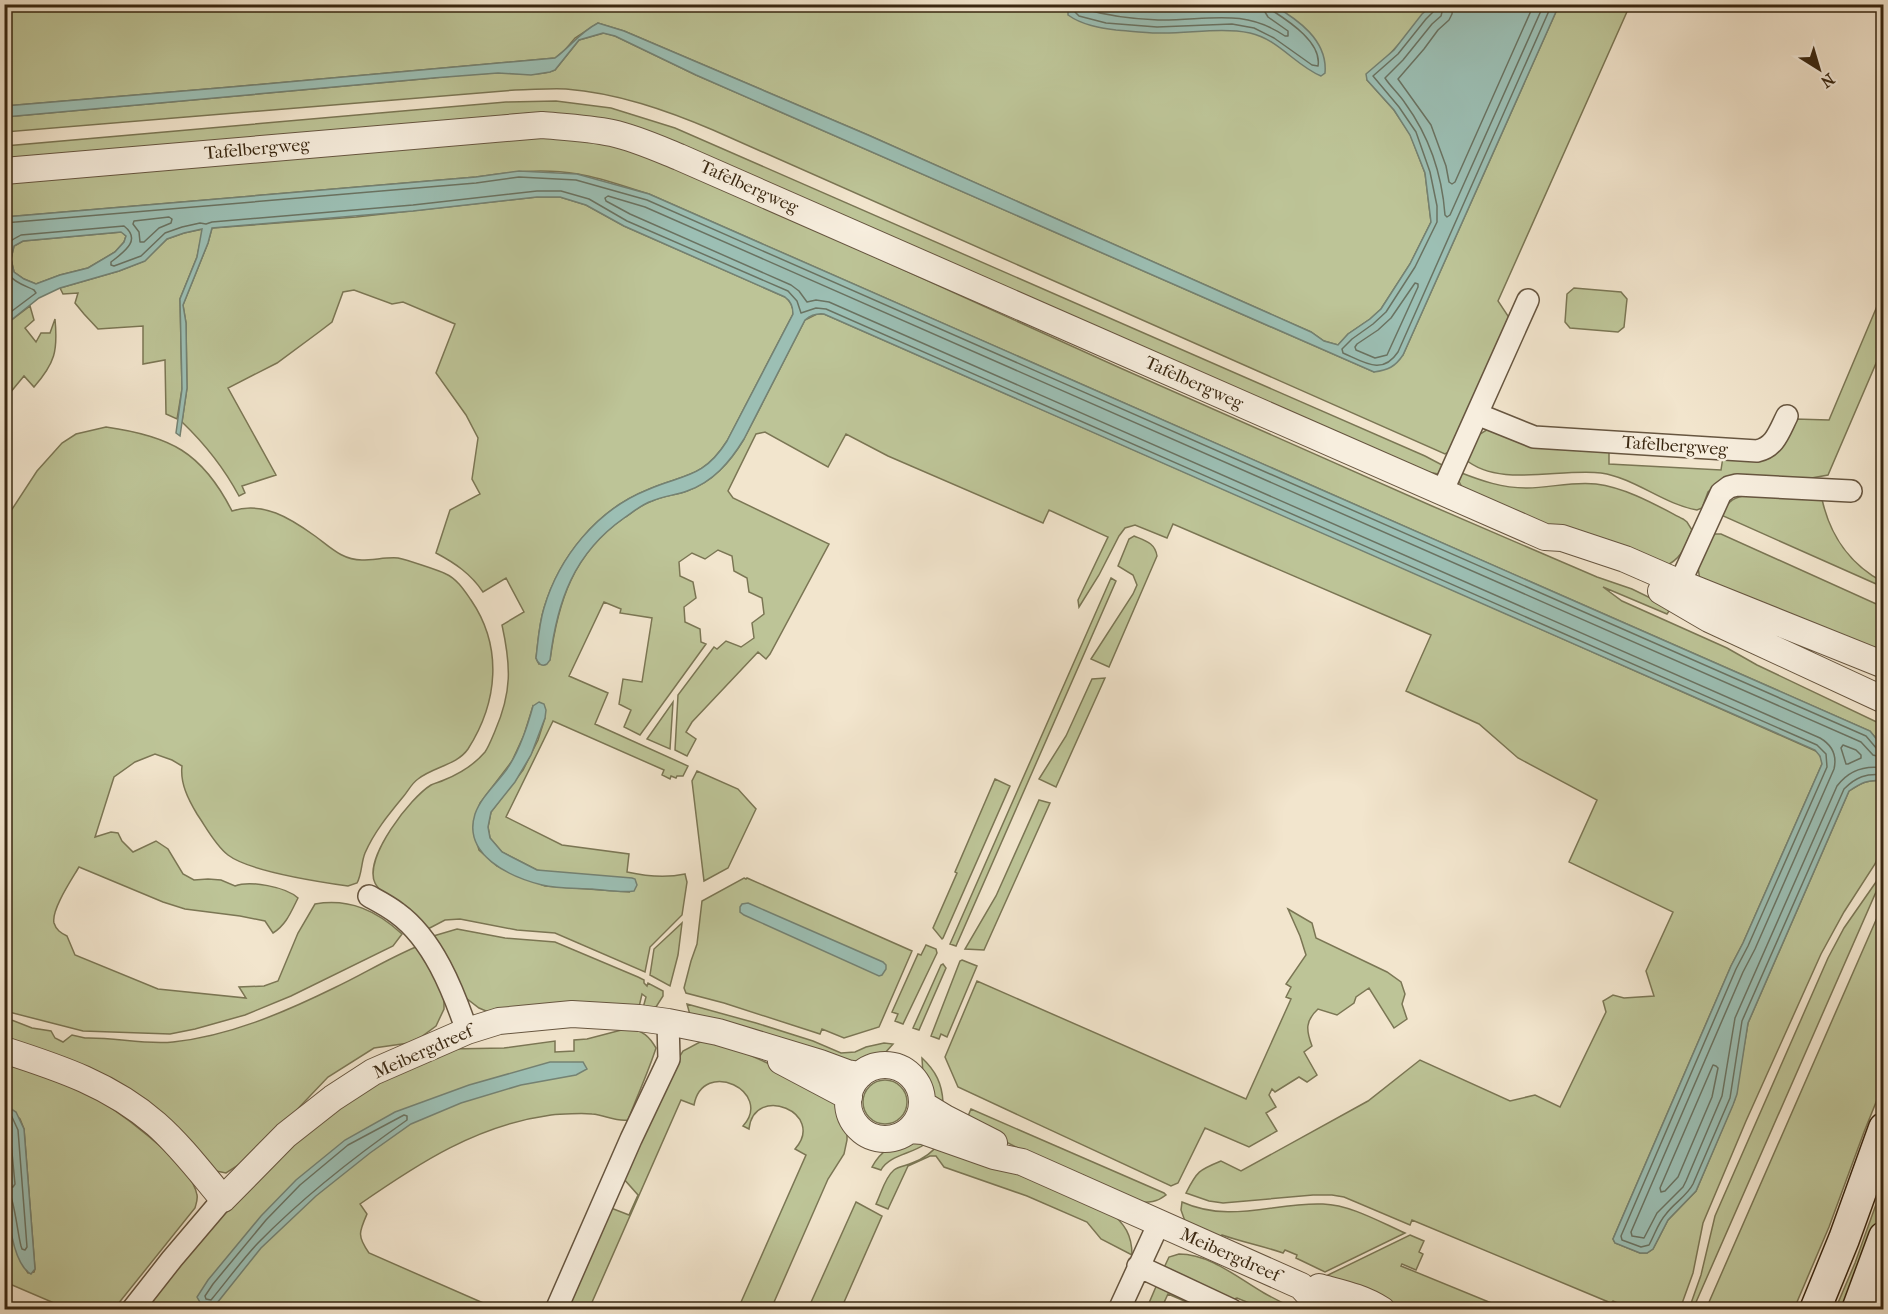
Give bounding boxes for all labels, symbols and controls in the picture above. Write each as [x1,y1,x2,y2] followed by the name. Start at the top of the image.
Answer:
[1789,39,1849,99] north arrow
[1816,69,1838,92] text: N
[203,134,311,164] street label: Tafelbergweg
[696,156,802,218] street label: Tafelbergweg
[1141,352,1247,414] street label: Tafelbergweg
[1622,432,1729,460] street label: Tafelbergweg
[370,1019,480,1083] street label: Meibergdreef
[1177,1224,1287,1288] street label: Meibergdreef

